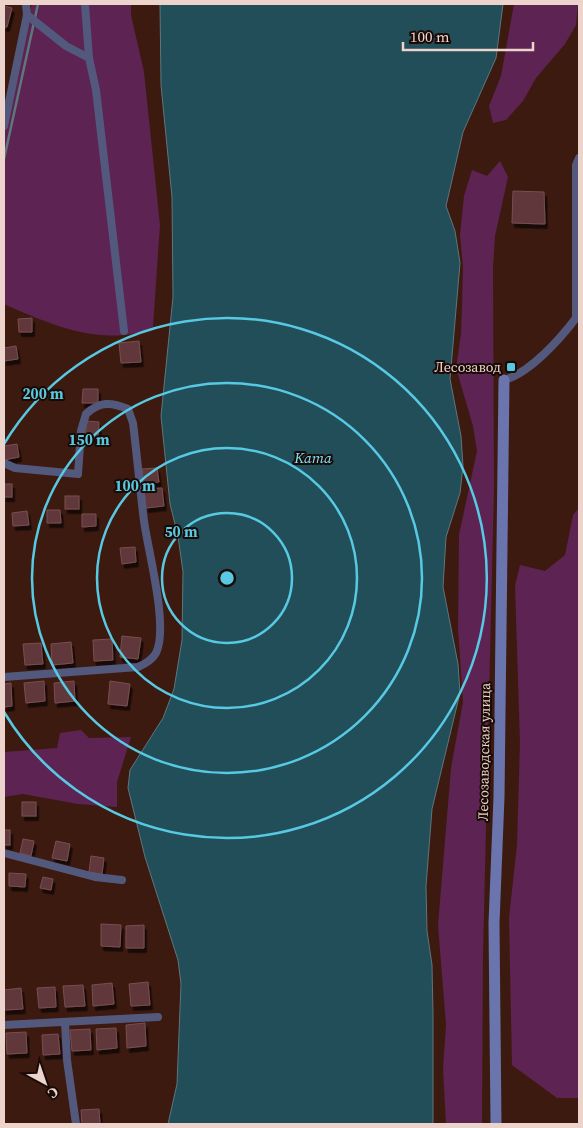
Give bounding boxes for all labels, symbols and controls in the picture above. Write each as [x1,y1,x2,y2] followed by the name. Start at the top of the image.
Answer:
[403,20,533,52] scale bar
[410,26,450,47] text: 100 m
[434,357,501,377] place label: Лесозавод
[505,361,517,373] marker: Лесозавод
[22,383,64,404] text: 200 m
[68,429,110,450] text: 150 m
[293,447,332,468] water label: Kama
[114,475,156,496] text: 100 m
[164,521,198,542] text: 50 m
[218,569,236,587] centre of rings
[473,682,495,821] street label: Лесозаводская улица
[20,1058,70,1108] north arrow
[43,1082,63,1104] text: С

